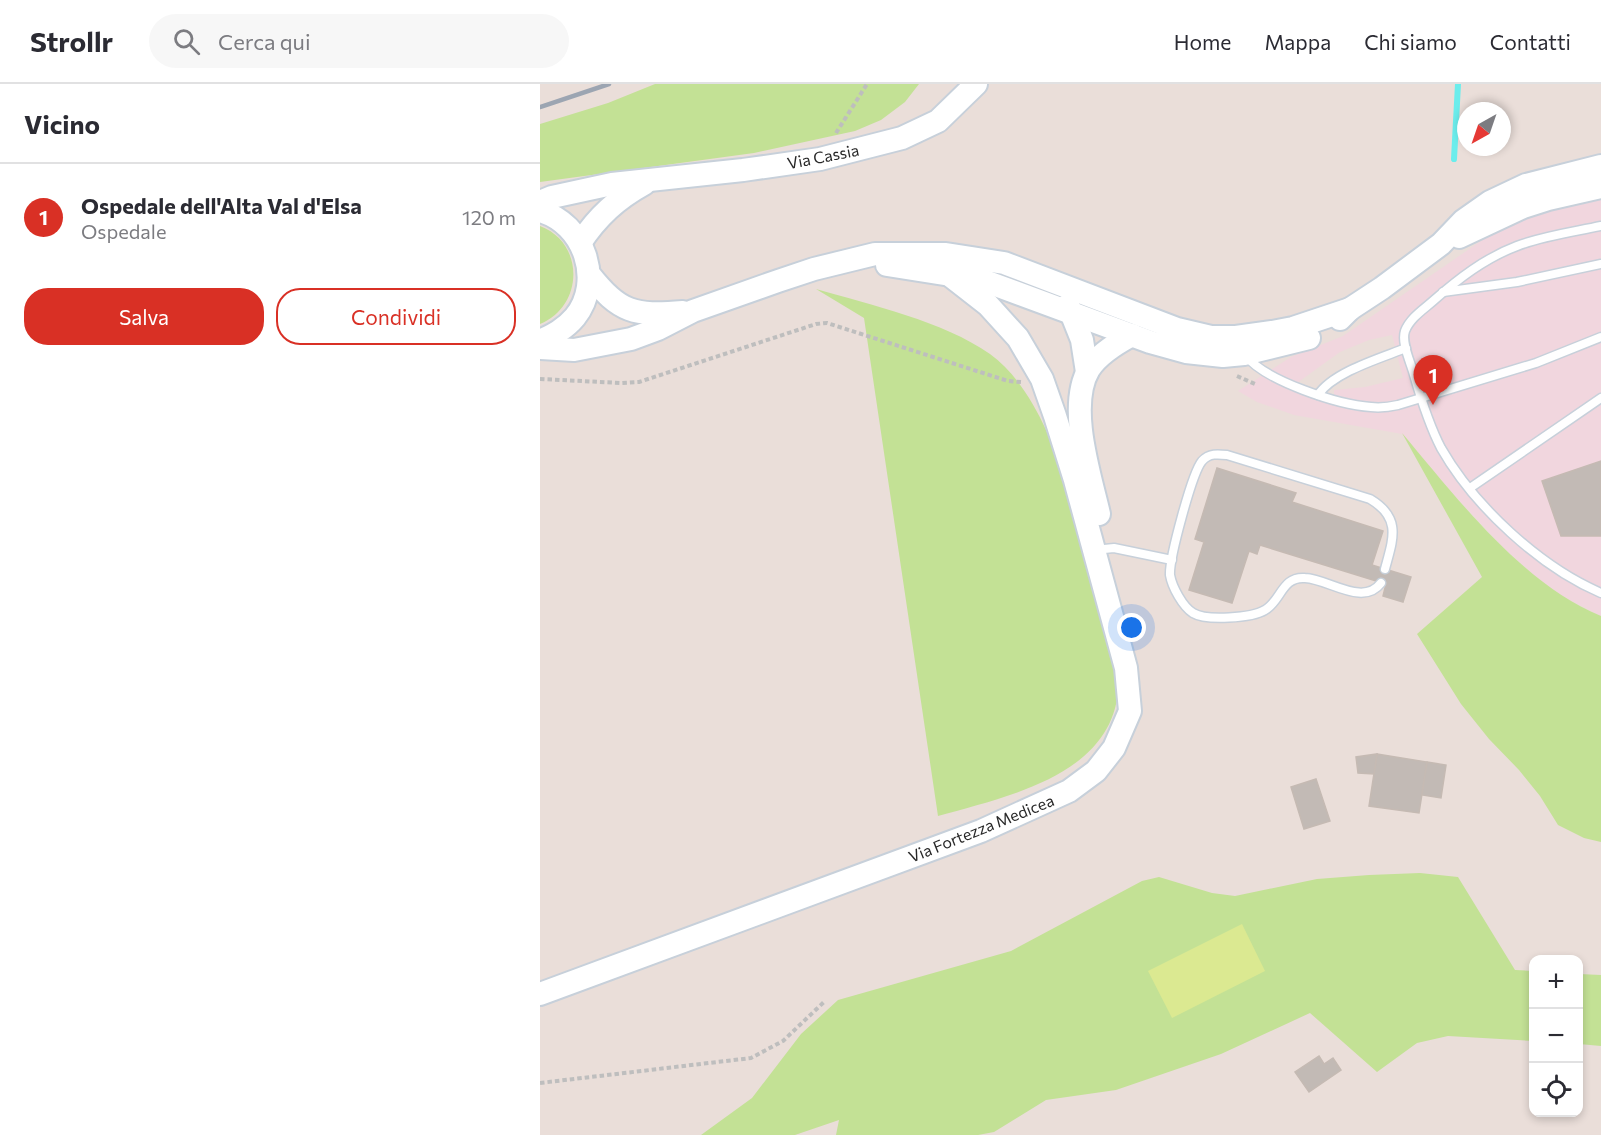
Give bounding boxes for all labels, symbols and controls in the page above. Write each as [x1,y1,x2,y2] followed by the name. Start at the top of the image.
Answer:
[149,14,569,68] search box
[30,24,113,58] text: Strollr
[170,25,203,58] icon: search
[218,28,311,55] text: Cerca qui
[1174,29,1231,54] text: Home
[1264,29,1331,54] text: Mappa
[1364,29,1457,54] text: Chi siamo
[1490,29,1571,54] text: Contatti
[1457,102,1511,156] north arrow
[24,108,100,139] text: Vicino
[785,140,861,172] street label: Via Cassia
[81,192,362,219] text: Ospedale dell'Alta Val d'Elsa
[39,205,48,229] text: 1
[462,205,516,229] text: 120 m
[81,219,166,243] text: Ospedale
[24,288,264,345] button: Salva
[276,288,516,345] button: Condividi
[1414,356,1452,405] pin: 1
[1117,613,1146,642] your location
[905,790,1057,866] street label: Via Fortezza Medicea
[1529,955,1583,1117] map controls
[1529,955,1583,1009] button: +
[1529,1009,1583,1063] button: −
[1529,1063,1583,1117] button: locate

